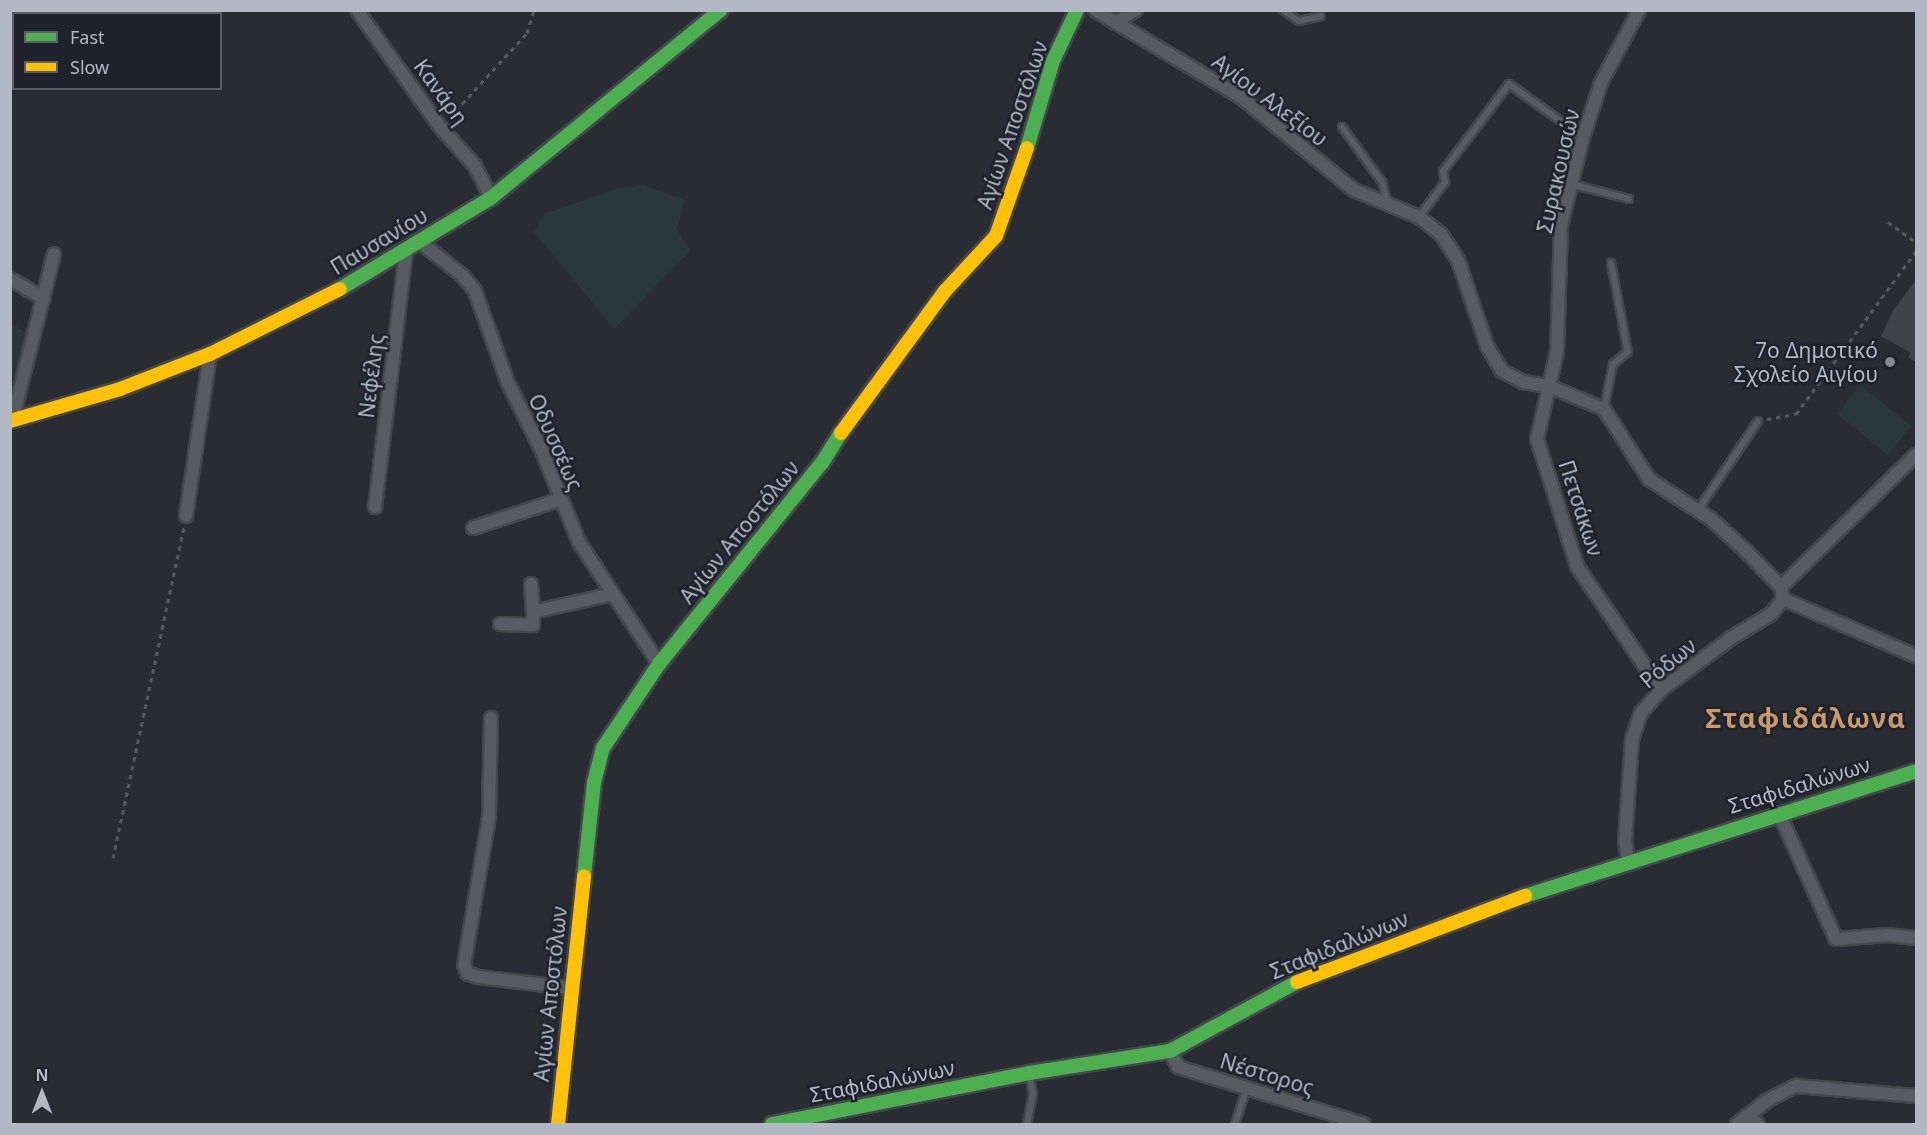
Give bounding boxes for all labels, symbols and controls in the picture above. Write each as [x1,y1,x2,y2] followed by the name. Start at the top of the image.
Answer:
[12,12,222,90] legend
[70,25,105,49] text: Fast
[971,38,1053,212] street label: Αγίων Αποστόλων
[1207,49,1333,151] street label: Αγίου Αλεξίου
[409,54,473,130] street label: Κανάρη
[70,55,109,79] text: Slow
[1532,107,1584,235] street label: Συρακουσών
[326,202,432,280] street label: Παυσανίου
[353,332,389,420] street label: Νεφέλης
[1734,337,1878,387] place label: 7ο Δημοτικό Σχολείο Αιγίου
[1883,355,1897,369] marker: 7ο Δημοτικό Σχολείο Αιγίου
[524,390,588,494] street label: Οδυσσέως
[674,456,804,608] street label: Αγίων Αποστόλων
[1554,457,1608,559] street label: Πετσάκων
[1635,633,1701,693] street label: Ρόδων
[1706,702,1906,734] district label: Σταφιδάλωνα
[1725,751,1873,819] street label: Σταφιδαλώνων
[528,905,572,1083] street label: Αγίων Αποστόλων
[1266,906,1412,984] street label: Σταφιδαλώνων
[1217,1048,1317,1100] street label: Νέστορος
[808,1055,956,1107] street label: Σταφιδαλώνων
[12,1063,72,1123] north arrow
[35,1064,49,1086] text: N

